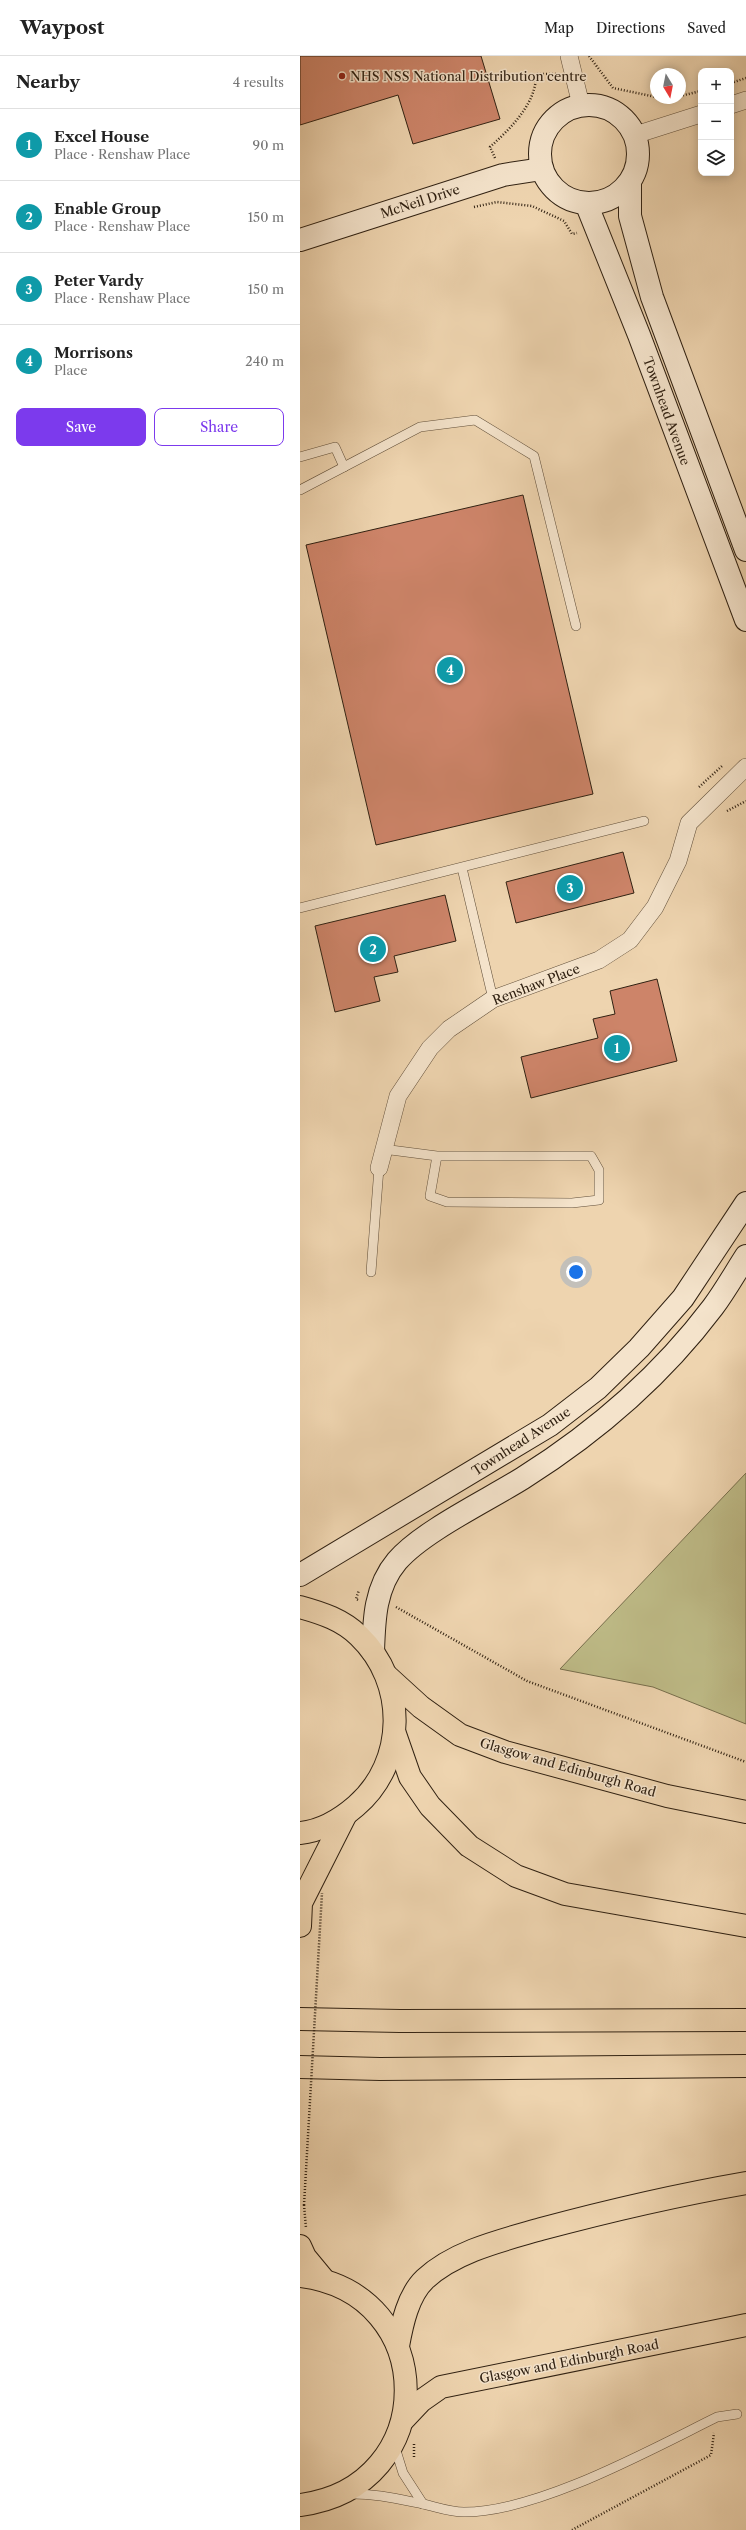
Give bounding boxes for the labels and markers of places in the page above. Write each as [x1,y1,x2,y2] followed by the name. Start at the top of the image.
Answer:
[350,68,587,84] place label: NHS NSS National Distribution centre
[337,71,347,81] marker: NHS NSS National Distribution centre
[437,655,463,685] pin: 4
[557,873,583,903] pin: 3
[360,934,386,964] pin: 2
[604,1033,630,1063] pin: 1

